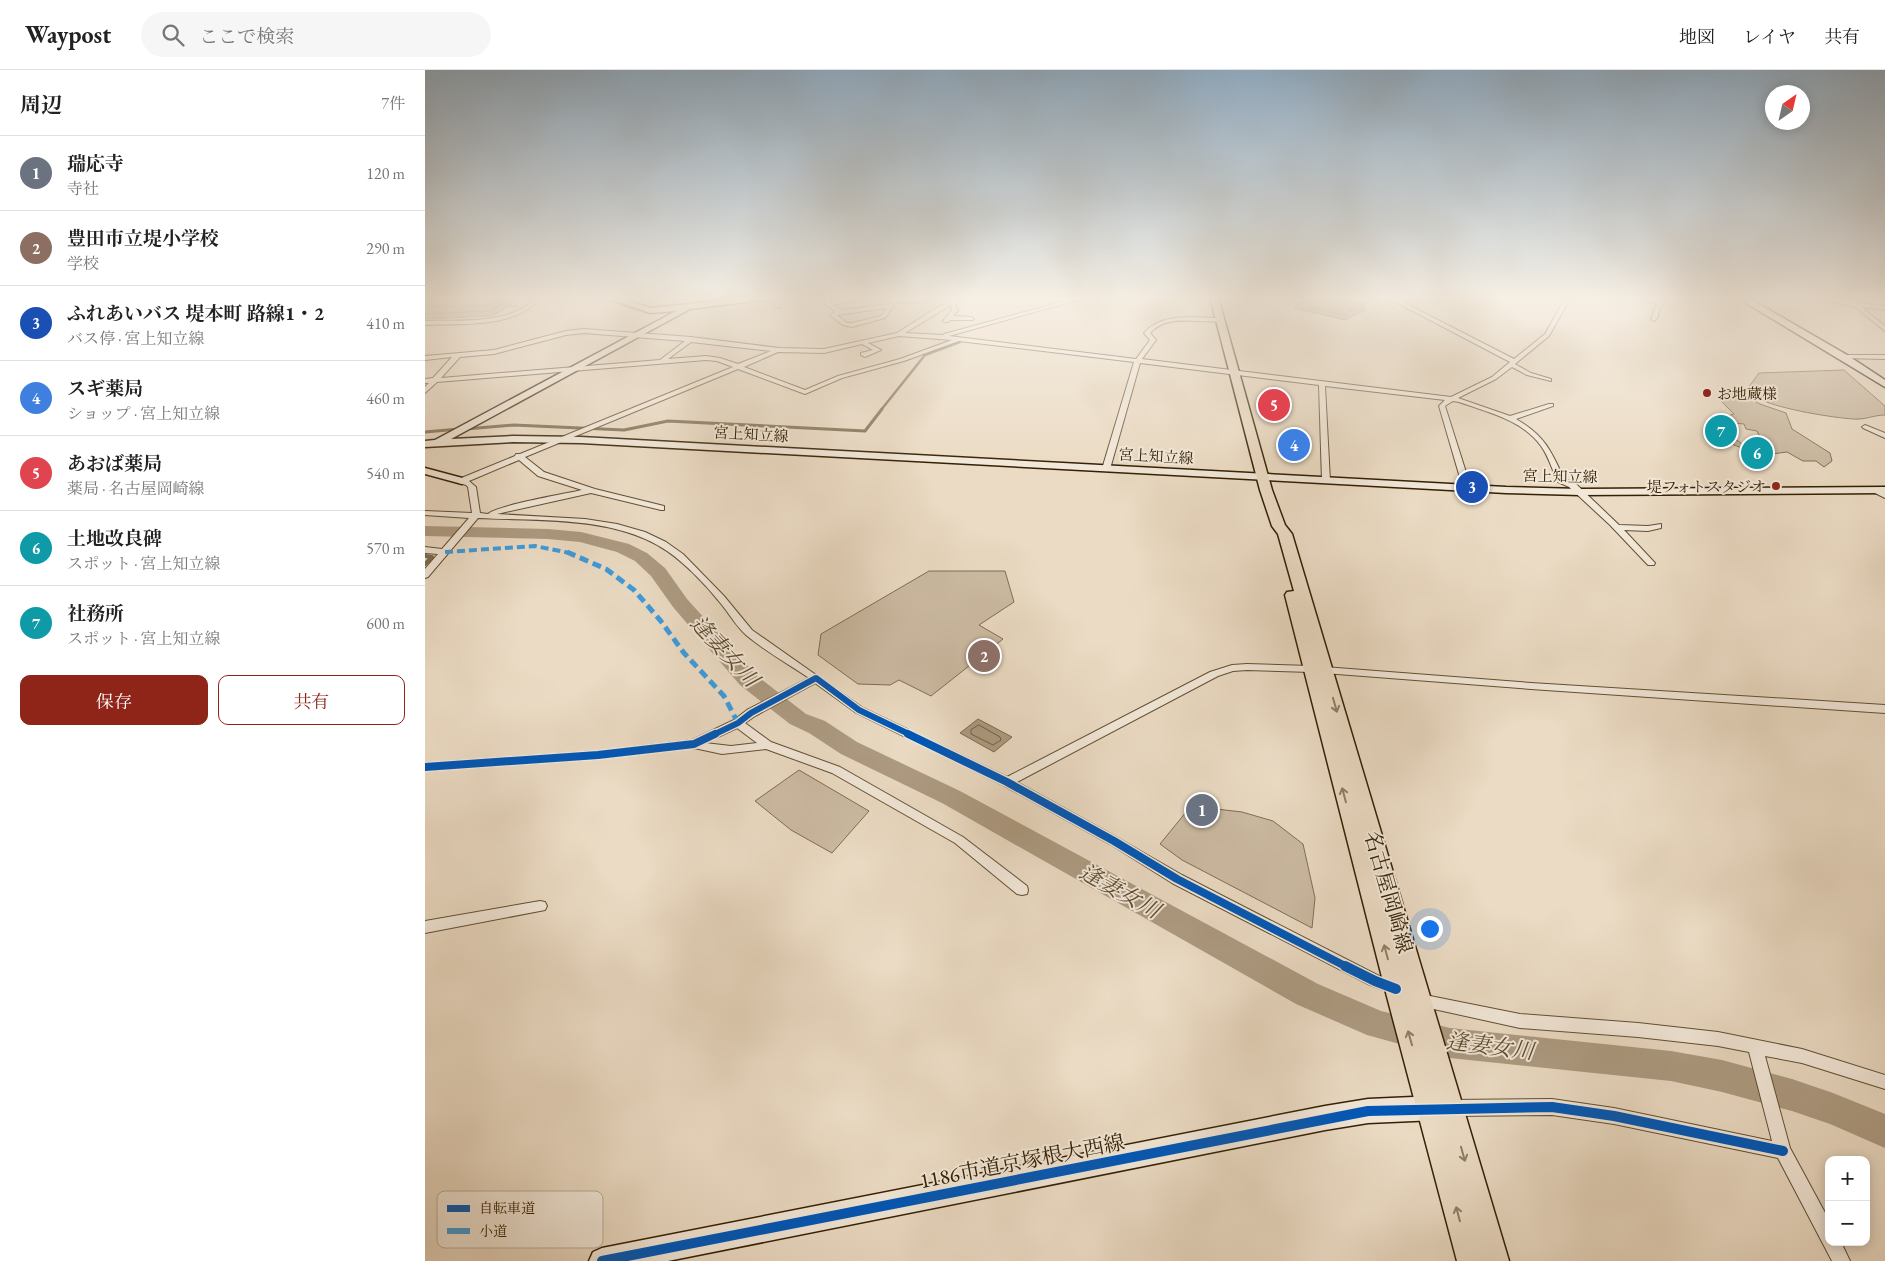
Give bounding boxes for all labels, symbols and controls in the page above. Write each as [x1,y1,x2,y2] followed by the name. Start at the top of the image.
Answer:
[141,12,491,57] search box
[25,19,111,50] text: Waypost
[159,21,187,49] icon: search
[199,24,294,49] text: ここで検索
[1679,25,1715,48] text: 地図
[1743,25,1796,48] text: レイヤ
[1824,25,1860,48] text: 共有
[1765,85,1810,130] north arrow
[20,91,62,118] text: 周辺
[381,93,405,114] text: 7件
[67,151,124,176] text: 瑞応寺
[32,163,40,184] text: 1
[366,163,405,184] text: 120 m
[67,178,99,199] text: 寺社
[67,226,219,251] text: 豊田市立堤小学校
[32,238,40,259] text: 2
[366,238,405,259] text: 290 m
[67,253,99,274] text: 学校
[67,301,324,326] text: ふれあいバス 堤本町 路線1・2
[32,313,40,334] text: 3
[366,313,405,334] text: 410 m
[67,328,205,349] text: バス停 · 宮上知立線
[67,376,143,401] text: スギ薬局
[1717,384,1777,403] place label: お地蔵様
[1258,386,1290,424] pin: 5
[1701,387,1713,399] marker: お地蔵様
[32,388,40,409] text: 4
[366,388,405,409] text: 460 m
[67,403,220,424] text: ショップ · 宮上知立線
[1705,412,1737,450] pin: 7
[713,423,789,445] street label: 宮上知立線
[1278,426,1310,464] pin: 4
[1741,434,1773,472] pin: 6
[1118,445,1194,467] street label: 宮上知立線
[67,451,162,476] text: あおば薬局
[32,463,40,484] text: 5
[366,463,405,484] text: 540 m
[1522,466,1598,486] street label: 宮上知立線
[1456,468,1488,506] pin: 3
[1647,477,1766,496] place label: 堤フォトスタジオ
[67,478,205,499] text: 薬局 · 名古屋岡崎線
[1770,480,1782,492] marker: 堤フォトスタジオ
[67,526,162,551] text: 土地改良碑
[32,538,40,559] text: 6
[366,538,405,559] text: 570 m
[67,553,221,574] text: スポット · 宮上知立線
[67,601,124,626] text: 社務所
[684,609,767,695] water label: 逢妻女川
[32,613,40,634] text: 7
[366,613,405,634] text: 600 m
[67,628,221,649] text: スポット · 宮上知立線
[968,637,1000,675] pin: 2
[20,675,208,725] button: 保存
[218,675,405,725] button: 共有
[1331,697,1341,713] one-way arrow
[1339,787,1349,803] one-way arrow
[1186,791,1218,829] pin: 1
[1359,828,1419,956] street label: 名古屋岡崎線
[1074,857,1167,926] water label: 逢妻女川
[1417,916,1443,942] your location
[1381,944,1390,960] one-way arrow
[1445,1026,1537,1066] water label: 逢妻女川
[1405,1030,1414,1046] one-way arrow
[917,1128,1127,1194] street label: 1186市道京塚根大西線
[1459,1146,1469,1162] one-way arrow
[1825,1156,1870,1246] map controls
[1825,1156,1870,1201] button: +
[437,1191,603,1248] legend
[479,1199,535,1217] text: 自転車道
[1825,1201,1870,1246] button: −
[1453,1206,1462,1222] one-way arrow
[479,1222,507,1240] text: 小道

